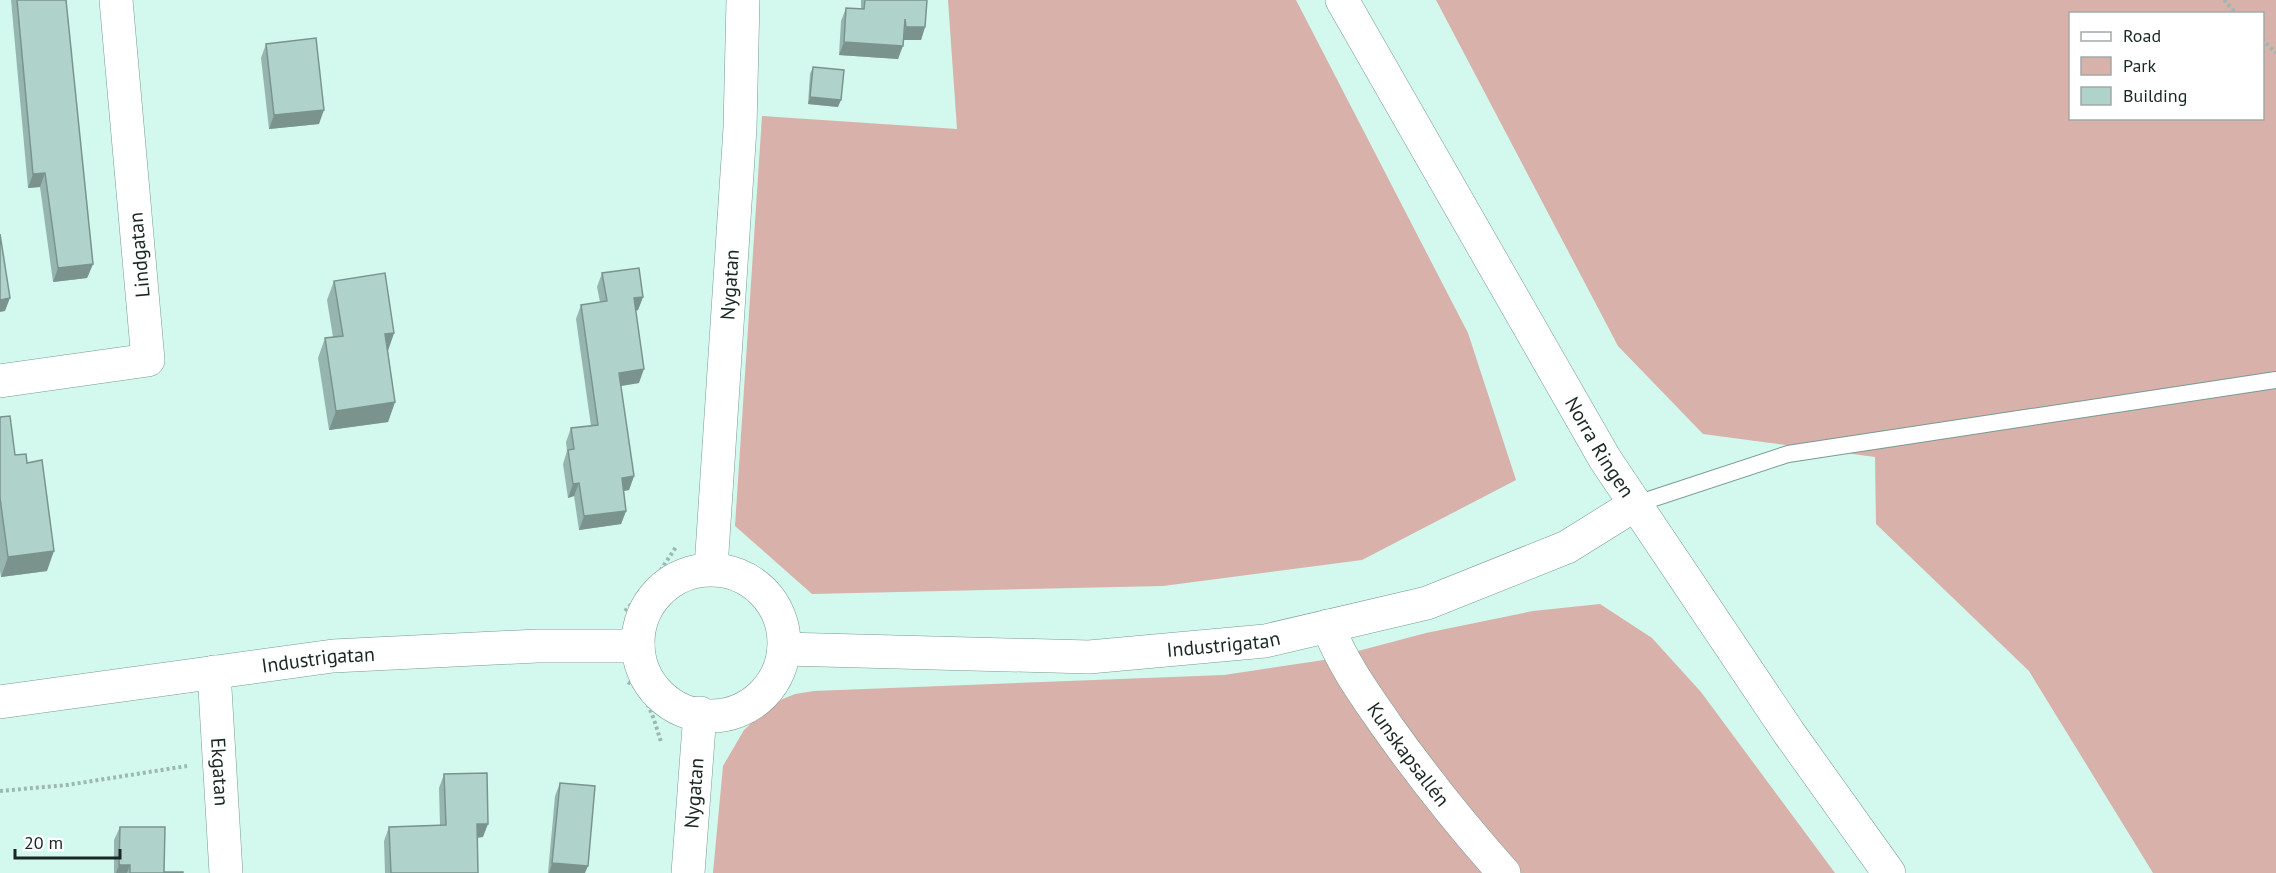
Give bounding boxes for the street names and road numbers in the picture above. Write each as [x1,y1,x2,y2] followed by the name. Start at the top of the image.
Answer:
[122,211,156,299] street label: Lindgatan
[714,248,745,321] street label: Nygatan
[1559,392,1640,502] street label: Norra Ringen
[1165,625,1283,663] street label: Industrigatan
[260,641,375,679] street label: Industrigatan
[1361,697,1456,812] street label: Kunskapsallén
[205,737,235,807] street label: Ekgatan
[678,757,710,830] street label: Nygatan

